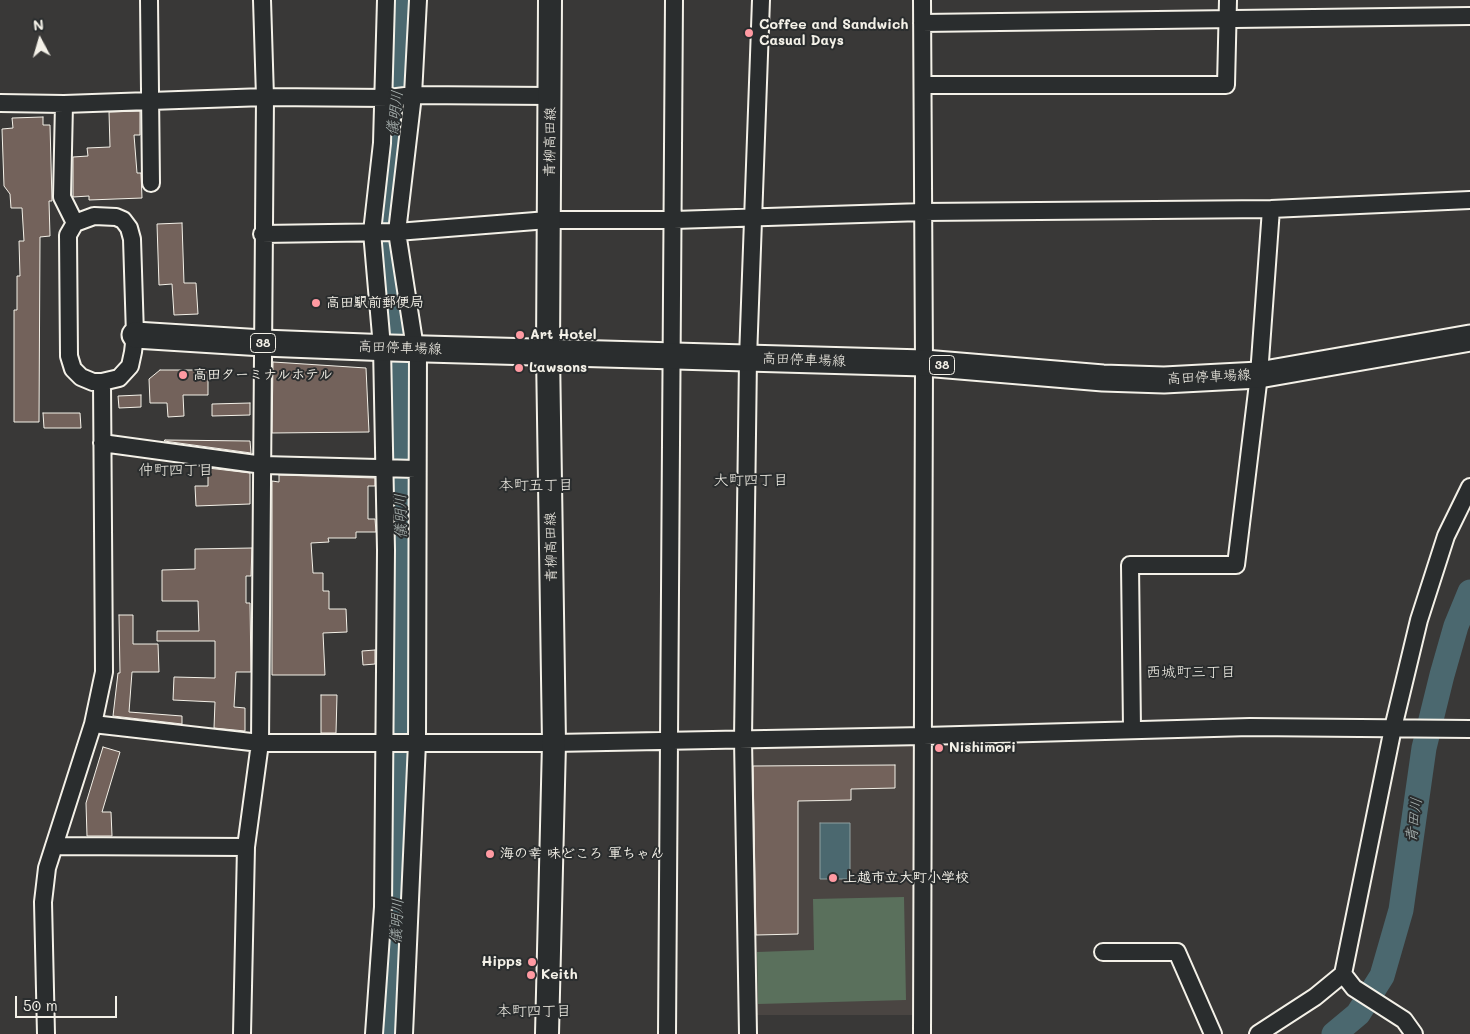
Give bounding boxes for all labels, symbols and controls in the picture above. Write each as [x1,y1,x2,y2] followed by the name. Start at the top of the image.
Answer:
[15,15,65,65] north arrow
[32,15,45,35] text: N
[759,17,908,49] place label: Coffee and Sandwich Casual Days
[743,27,755,39] marker: Coffee and Sandwich Casual Days
[383,90,407,136] water label: 儀明川
[541,107,559,177] street label: 青柳高田線
[326,295,424,311] place label: 高田駅前郵便局
[310,297,322,309] marker: 高田駅前郵便局
[530,327,596,343] place label: Art Hotel
[514,329,526,341] marker: Art Hotel
[250,333,276,352] road number: 38
[358,338,442,358] street label: 高田停車場線
[762,350,846,370] street label: 高田停車場線
[930,356,954,374] road number: 38
[529,360,587,376] place label: Lawsons
[513,362,525,374] marker: Lawsons
[1167,366,1251,388] street label: 高田停車場線
[193,367,333,383] place label: 高田ターミナルホテル
[177,369,189,381] marker: 高田ターミナルホテル
[139,461,213,479] district label: 仲町四丁目
[714,471,788,489] district label: 大町四丁目
[499,476,573,494] district label: 本町五丁目
[392,493,410,539] water label: 儀明川
[542,512,560,582] street label: 青柳高田線
[1146,663,1236,681] district label: 西城町三丁目
[949,740,1016,756] place label: Nishimori
[933,742,945,754] marker: Nishimori
[1402,796,1426,844] water label: 青田川
[500,846,664,862] place label: 海の幸 味どころ 軍ちゃん
[484,848,496,860] marker: 海の幸 味どころ 軍ちゃん
[843,870,969,886] place label: 上越市立大町小学校
[827,872,839,884] marker: 上越市立大町小学校
[387,898,407,944] water label: 儀明川
[481,954,522,970] place label: Hipps
[526,956,538,968] marker: Hipps
[541,967,578,983] place label: Keith
[525,969,537,981] marker: Keith
[18,986,120,1018] scale bar
[23,995,58,1015] text: 50 m
[497,1002,571,1020] district label: 本町四丁目

